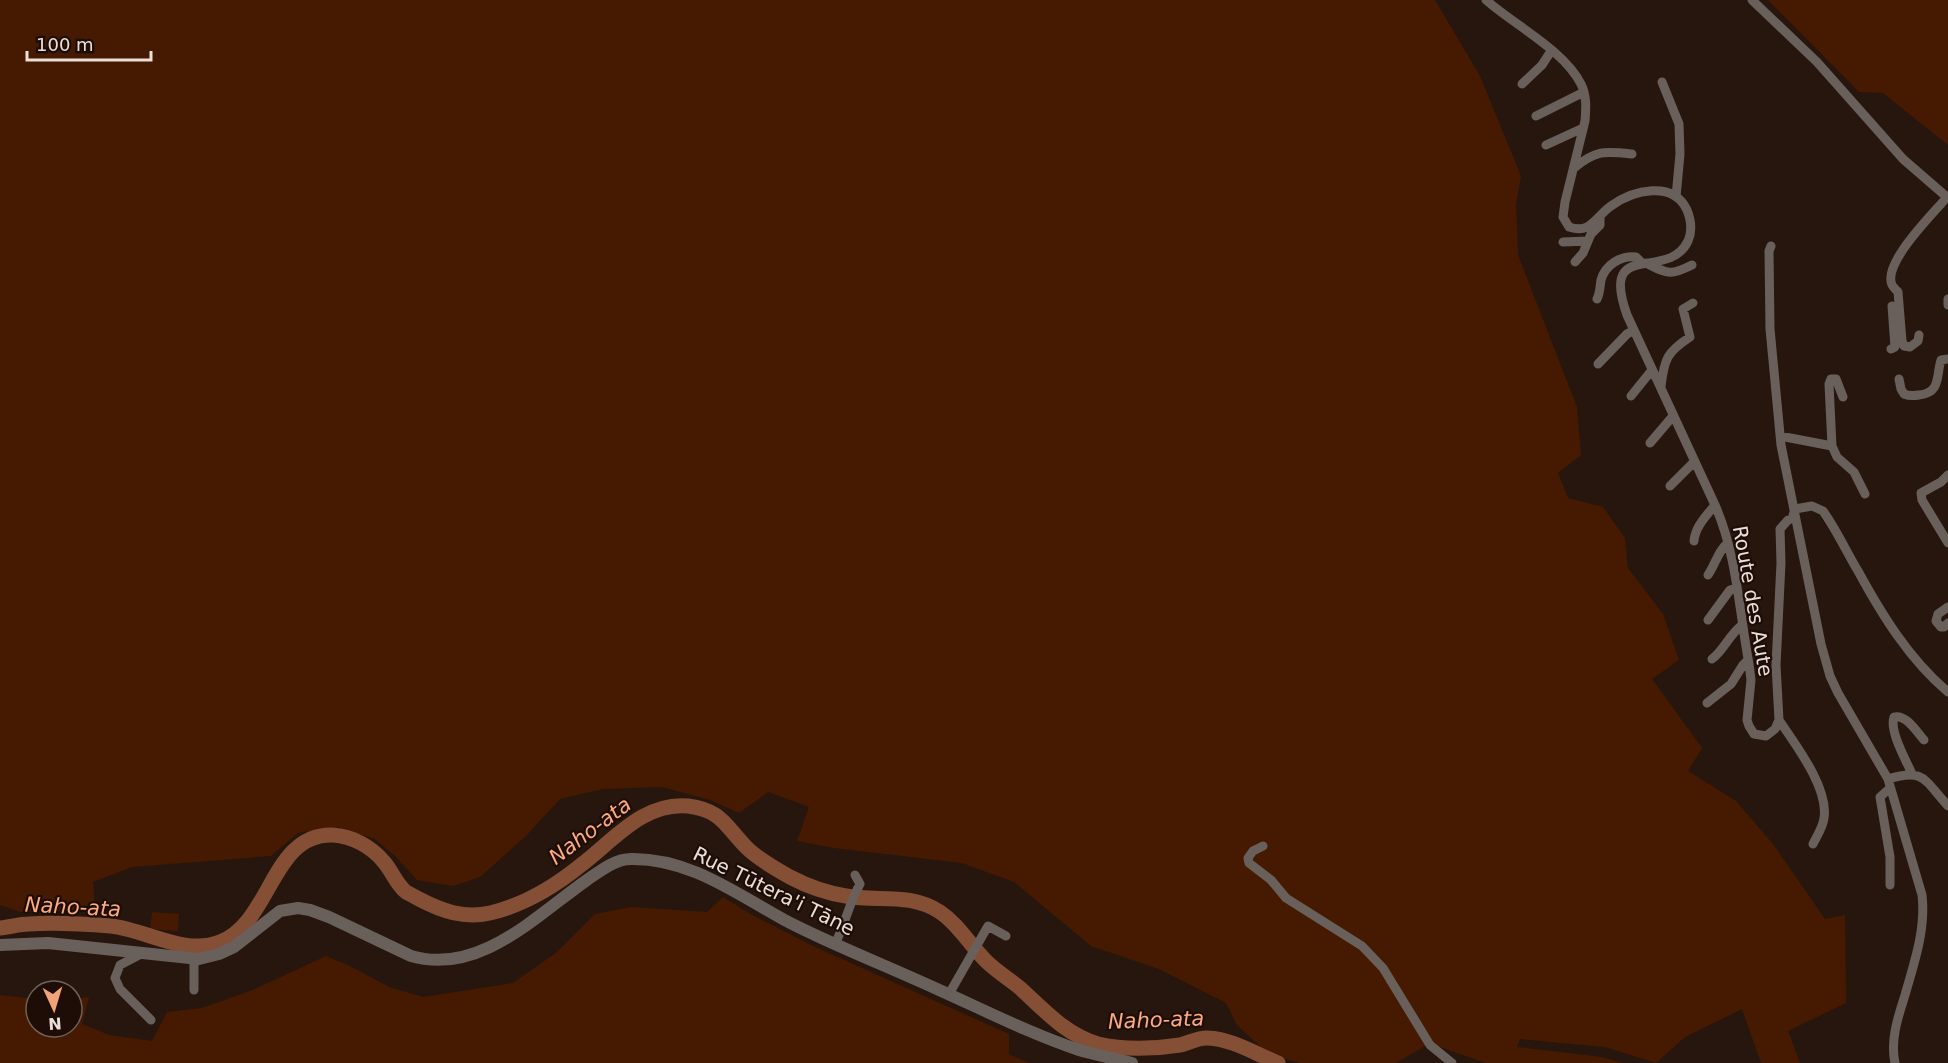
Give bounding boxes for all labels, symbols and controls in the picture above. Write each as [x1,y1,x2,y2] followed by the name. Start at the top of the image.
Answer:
[27,24,152,62] scale bar
[36,34,94,55] text: 100 m
[1728,524,1778,678] street label: Route des Aute
[544,792,636,870] water label: Naho-ata
[689,841,859,941] street label: Rue Tūtera'i Tāne
[24,892,122,922] water label: Naho-ata
[24,979,84,1039] north arrow
[1107,1006,1205,1034] water label: Naho-ata
[48,1014,62,1033] text: N

